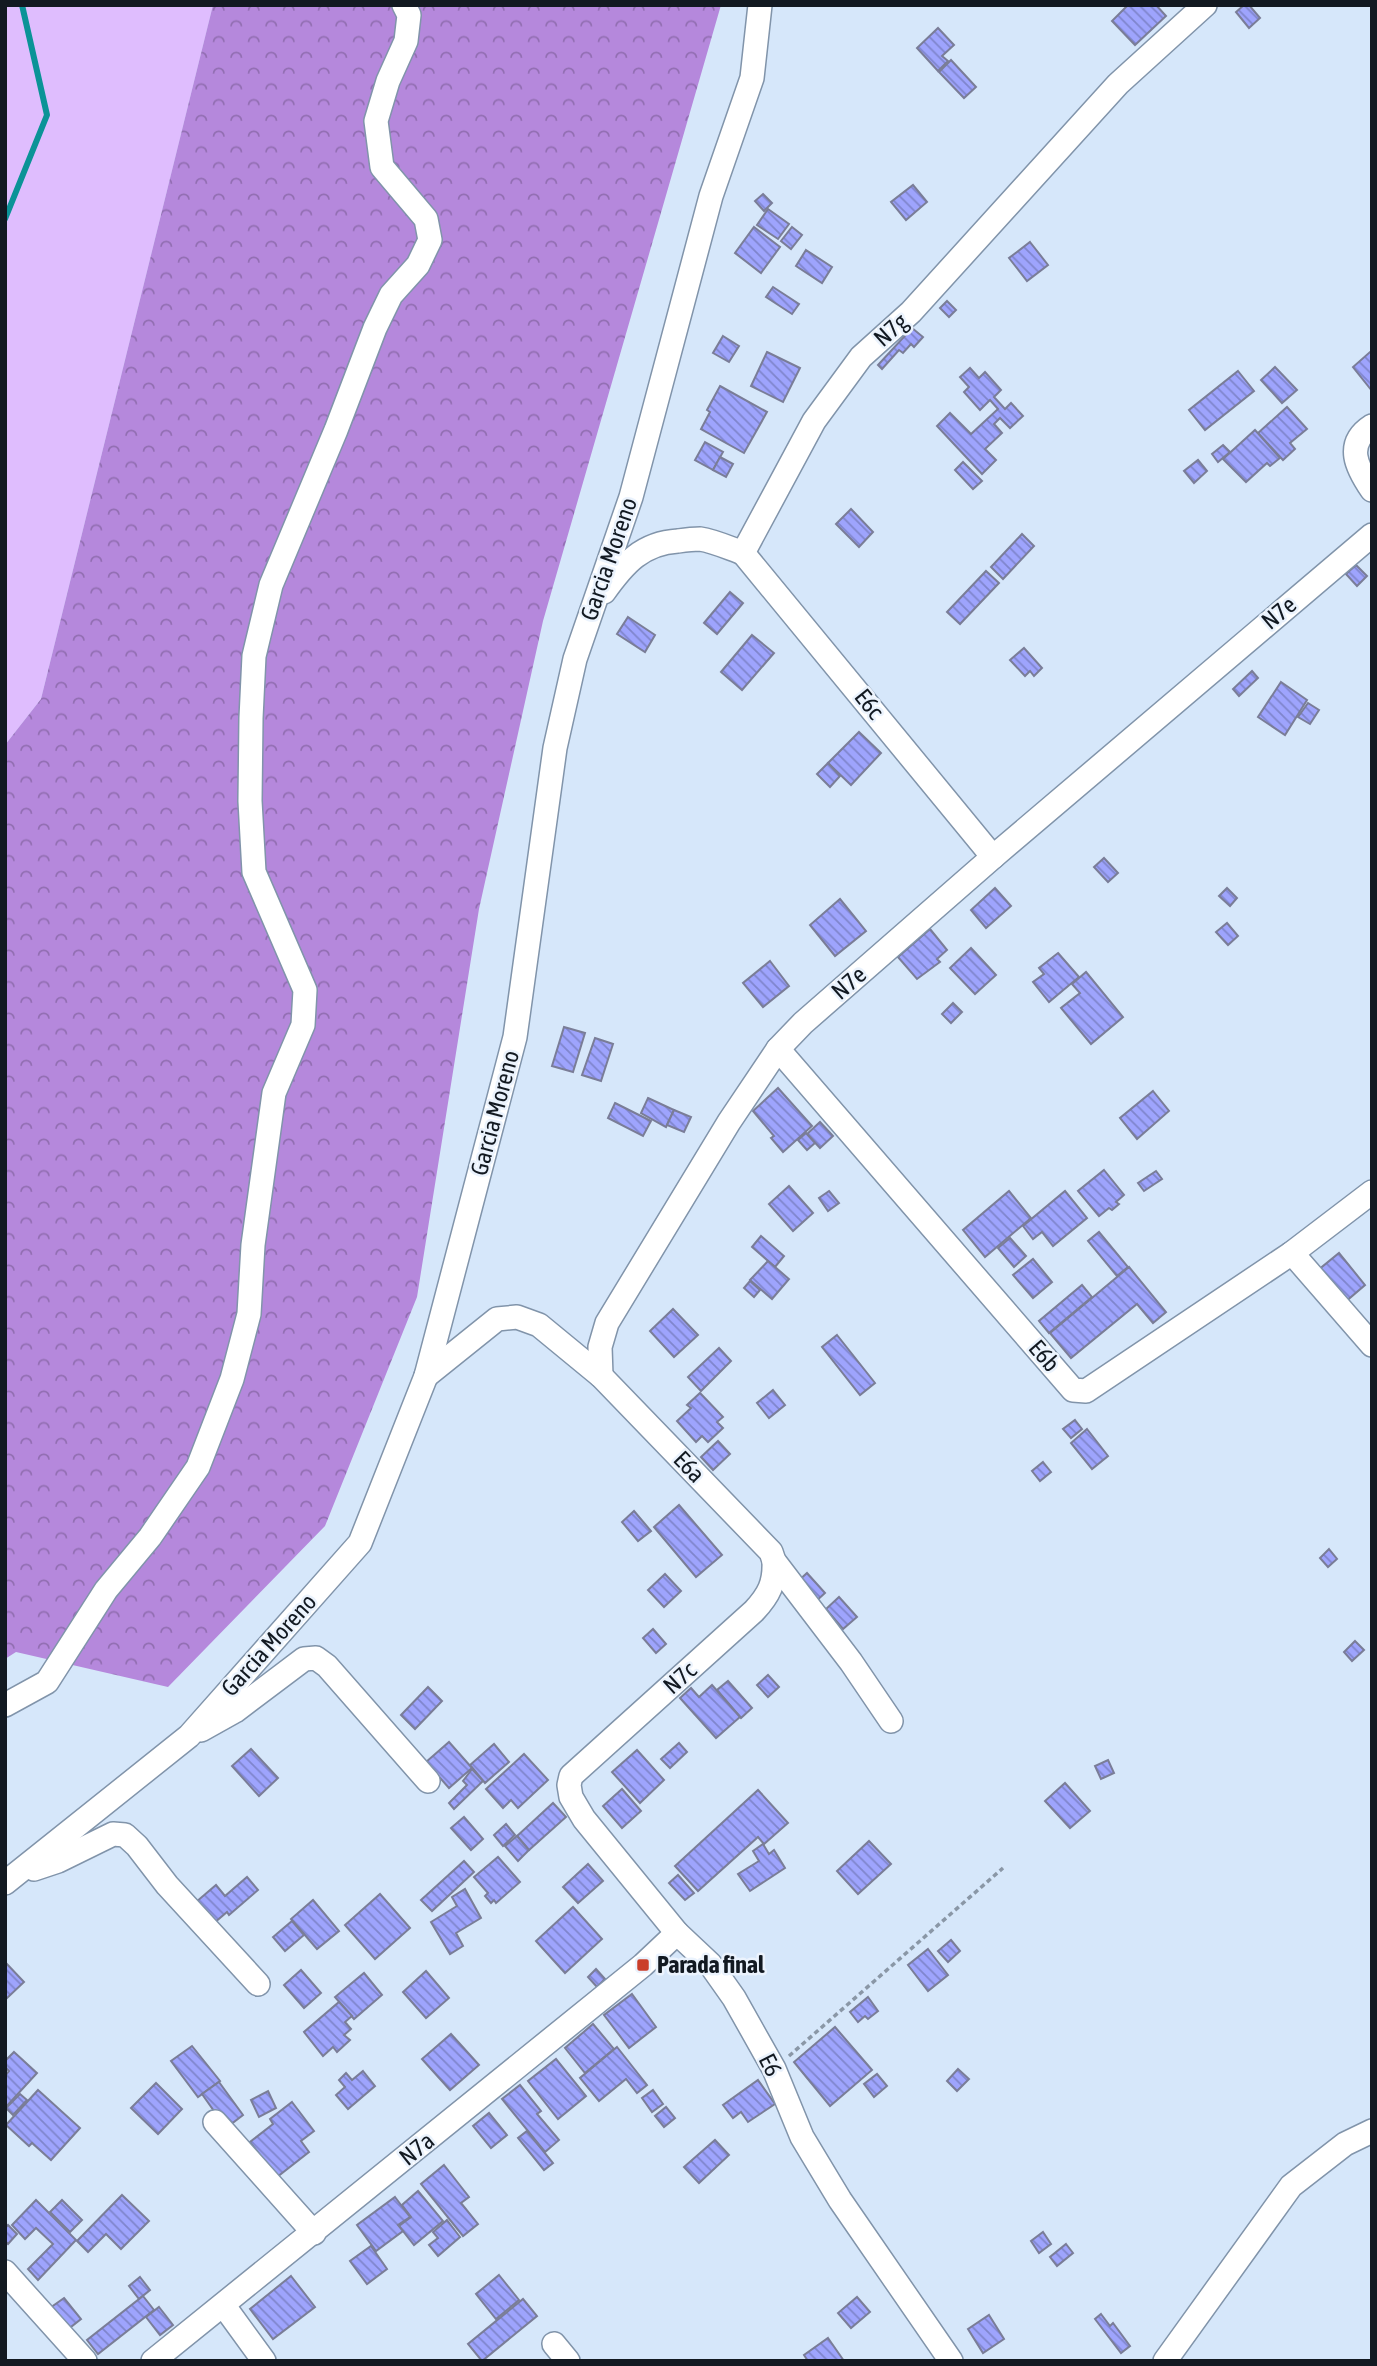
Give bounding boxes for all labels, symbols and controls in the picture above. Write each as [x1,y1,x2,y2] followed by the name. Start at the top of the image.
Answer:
[868,307,913,352] street label: N7g
[575,494,642,624] street label: Garcia Moreno
[1256,591,1301,635] street label: N7e
[849,683,890,724] street label: E6c
[826,961,871,1005] street label: N7e
[465,1048,524,1178] street label: Garcia Moreno
[1023,1334,1065,1377] street label: E6b
[668,1446,710,1488] street label: E6a
[216,1588,322,1701] street label: Garcia Moreno
[658,1656,702,1699] street label: N7c
[657,1951,765,1978] place label: Parada final
[635,1957,651,1973] marker: Parada final
[754,2049,787,2080] street label: E6
[394,2127,439,2171] street label: N7a

